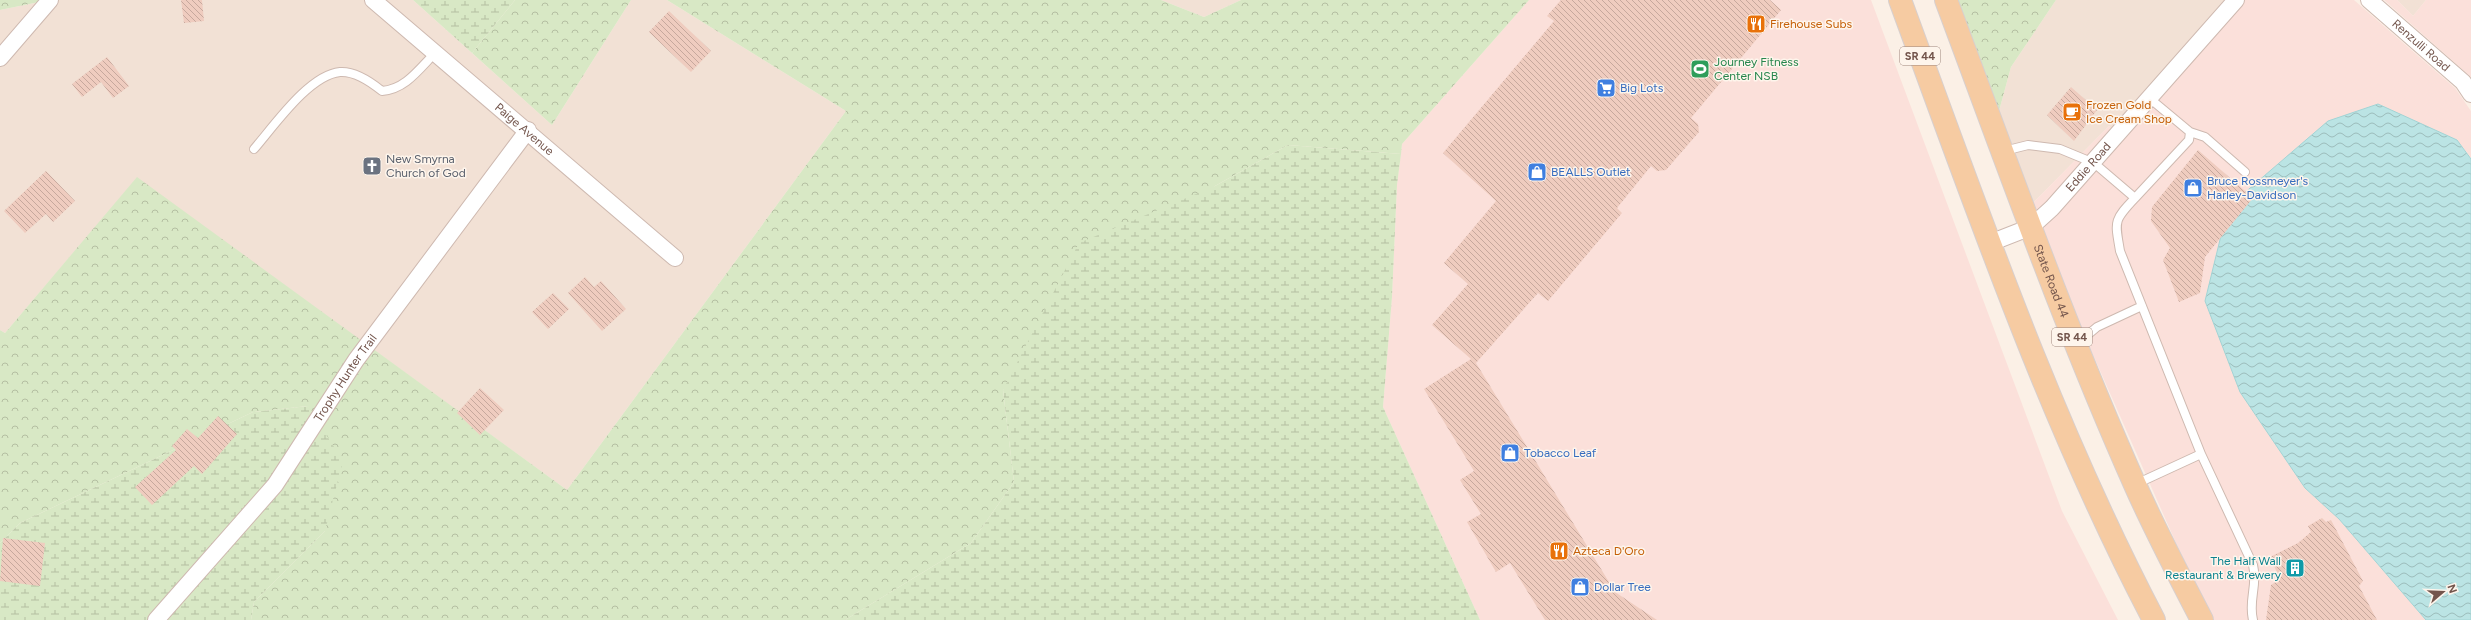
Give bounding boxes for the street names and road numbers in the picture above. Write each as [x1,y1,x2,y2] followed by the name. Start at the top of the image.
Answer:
[2389,16,2453,74] street label: Renzulli Road
[1900,47,1940,65] road number: SR 44
[492,100,557,159] street label: Paige Avenue
[2063,140,2114,195] street label: Eddie Road
[2031,242,2072,320] street label: State Road 44
[2052,328,2092,346] road number: SR 44
[311,332,380,424] street label: Trophy Hunter Trail

